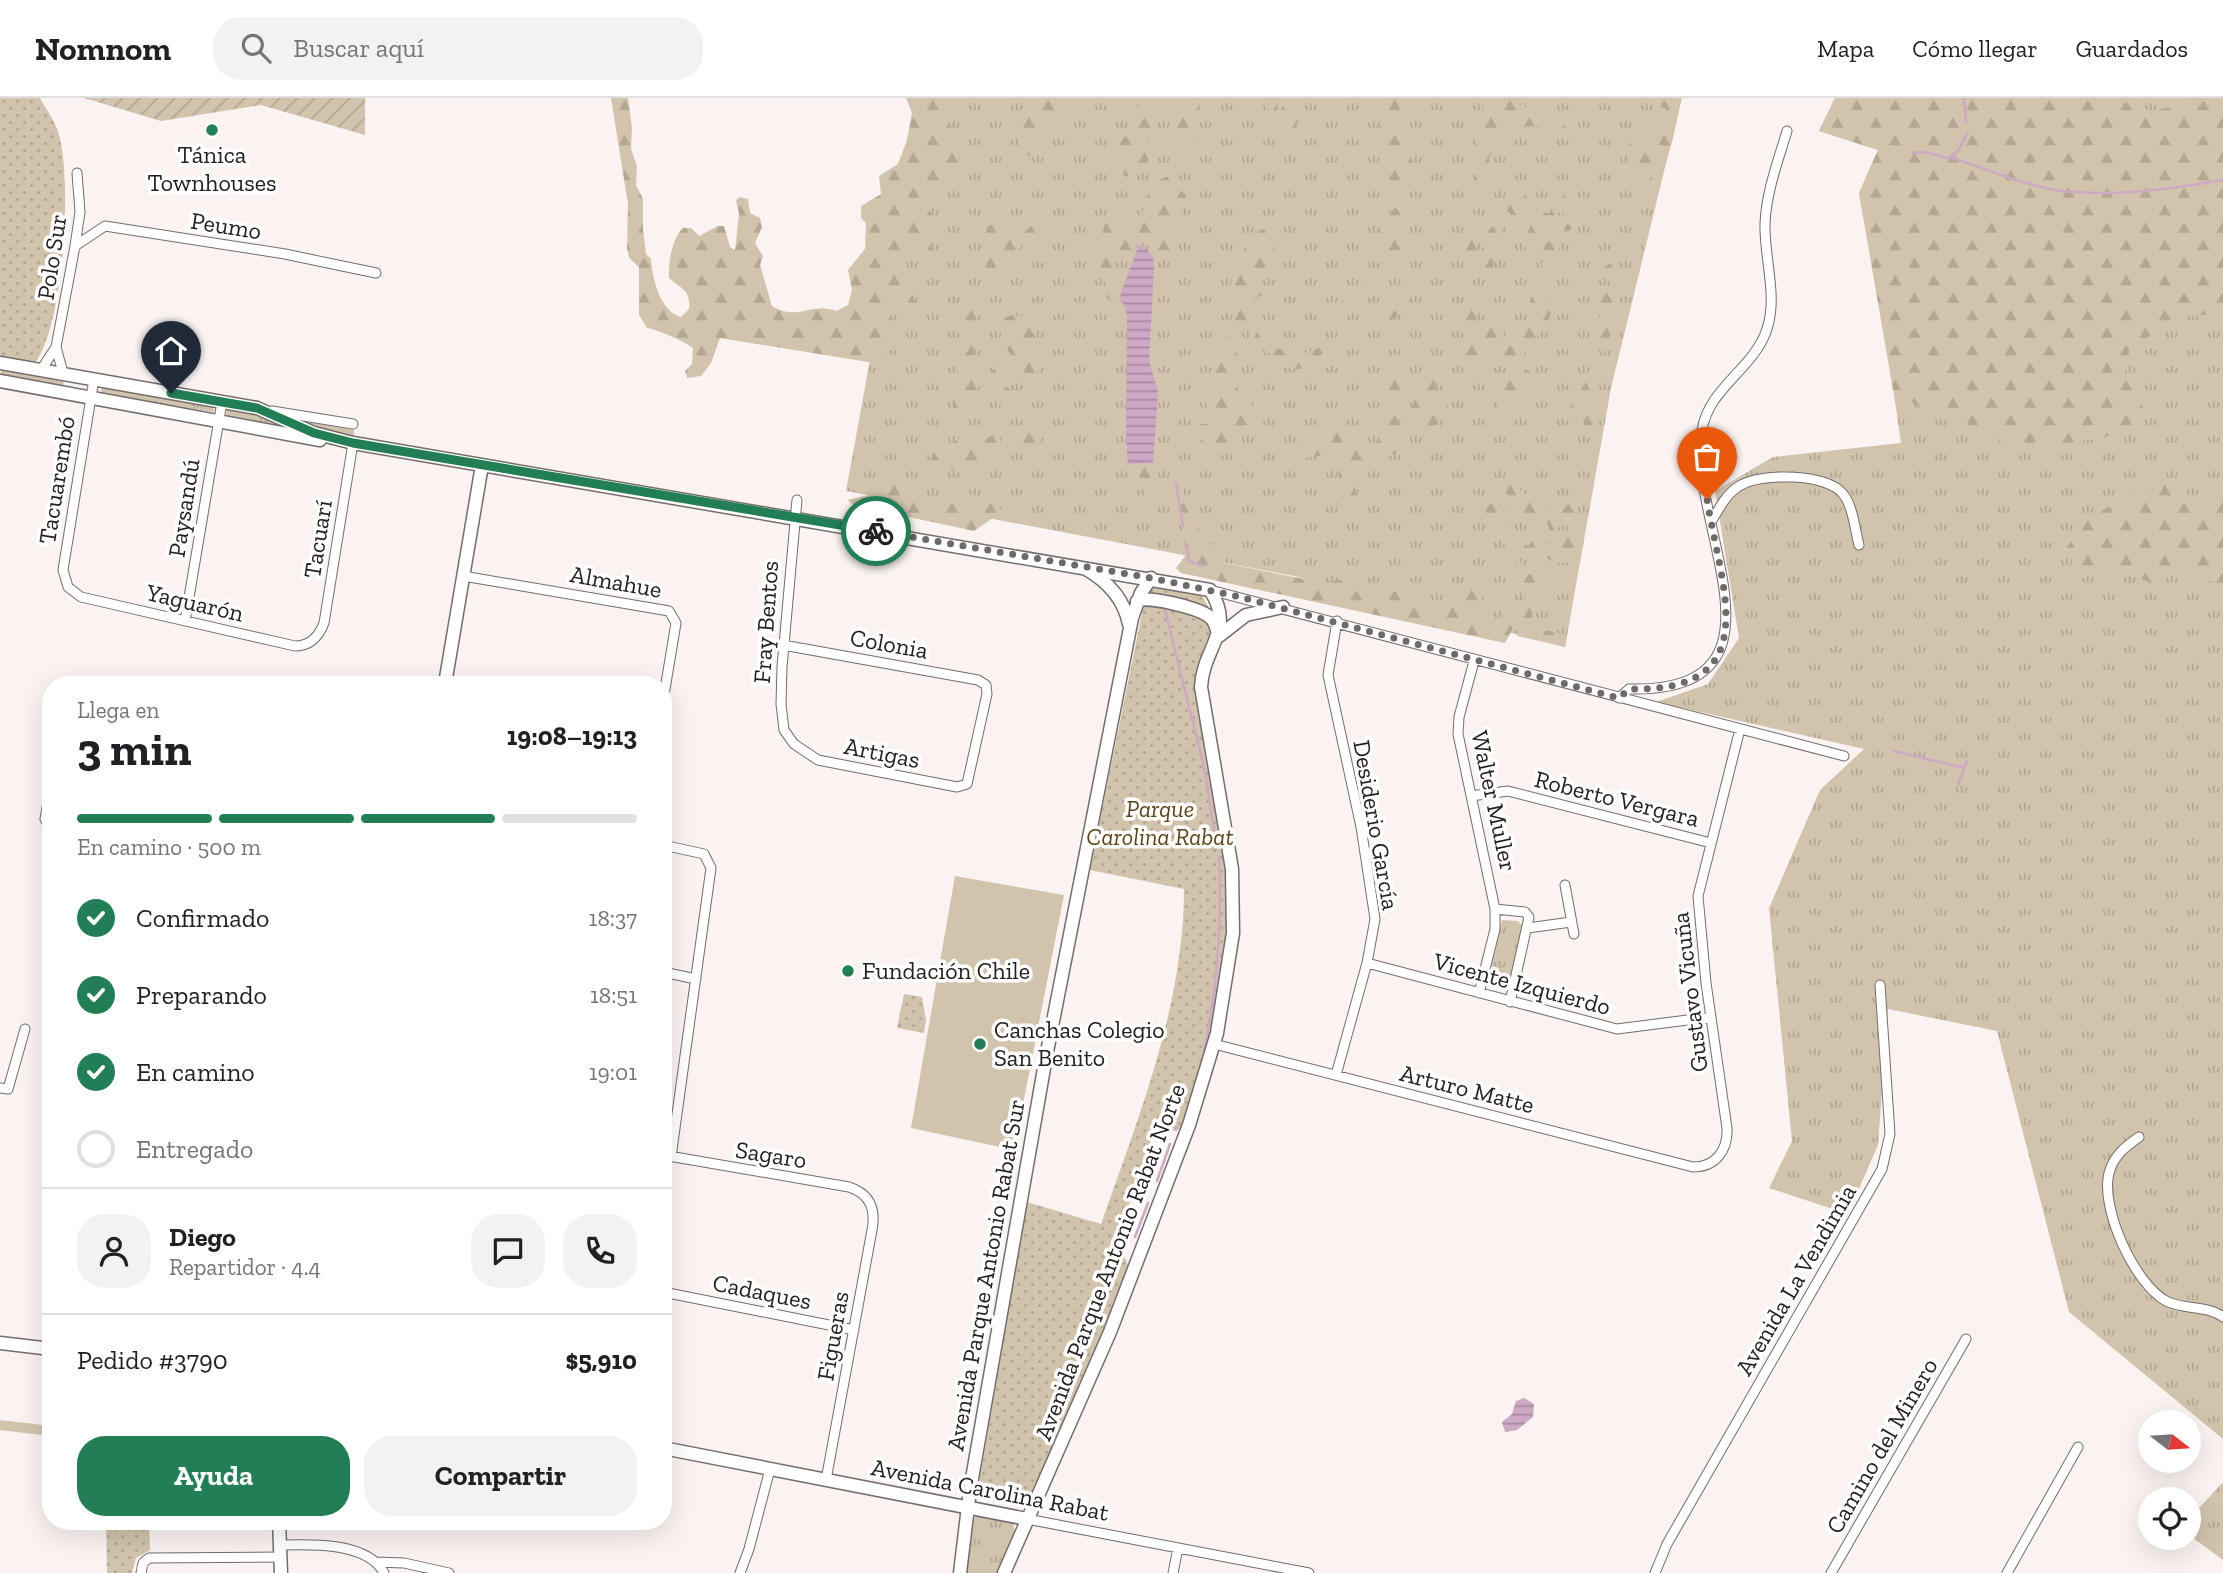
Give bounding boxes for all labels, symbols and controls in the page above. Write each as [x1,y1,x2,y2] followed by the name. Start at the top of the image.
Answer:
[213,17,703,80] search box
[35,29,171,68] text: Nomnom
[237,29,275,67] icon: search
[293,32,424,64] text: Buscar aquí
[1817,34,1874,63] text: Mapa
[1912,34,2038,63] text: Cómo llegar
[2076,34,2188,63] text: Guardados
[204,122,220,138] marker: Tánica Townhouses
[147,140,277,197] place label: Tánica Townhouses
[189,206,263,245] street label: Peumo
[30,212,73,302] street label: Polo Sur
[141,321,201,393] pin
[152,332,190,370] icon: home
[32,414,81,546] street label: Tacuarembó
[1677,427,1737,499] pin
[1688,438,1726,476] icon: bag
[161,456,206,559] street label: Paysandú
[841,496,911,566] courier
[297,498,338,580] street label: Tacuarí
[857,512,895,550] icon: bike
[568,559,664,604] street label: Almahue
[747,560,784,684] street label: Fray Bentos
[143,577,247,628] street label: Yaguarón
[848,622,931,665] street label: Colonia
[77,696,159,724] text: Llega en
[507,720,637,752] text: 19:08–19:13
[77,722,191,777] text: 3 min
[1465,728,1524,874] street label: Walter Muller
[842,731,922,774] street label: Artigas
[1347,738,1406,913] street label: Desiderio García
[1532,764,1703,833] street label: Roberto Vergara
[1086,794,1234,851] park label: Parque Carolina Rabat
[77,833,261,861] text: En camino · 500 m
[77,899,115,937] icon: check
[136,902,269,934] text: Confirmado
[589,904,637,932] text: 18:37
[1665,910,1714,1074] street label: Gustavo Vicuña
[1429,946,1614,1021] street label: Vicente Izquierdo
[862,956,1030,985] place label: Fundación Chile
[840,963,856,979] marker: Fundación Chile
[77,976,115,1014] icon: check
[136,979,267,1011] text: Preparando
[590,981,637,1009] text: 18:51
[994,1015,1165,1072] place label: Canchas Colegio San Benito
[972,1036,988,1052] marker: Canchas Colegio San Benito
[77,1053,115,1091] icon: check
[136,1056,255,1088] text: En camino
[589,1058,637,1086] text: 19:01
[1397,1058,1537,1119] street label: Arturo Matte
[1028,1079,1191,1444] street label: Avenida Parque Antonio Rabat Norte
[940,1097,1031,1453] street label: Avenida Parque Antonio Rabat Sur
[136,1133,253,1165] text: Entregado
[733,1135,809,1174] street label: Sagaro
[1729,1179,1862,1380] street label: Avenida La Vendimia
[77,1214,151,1288] button: person
[471,1214,545,1288] button: chat
[563,1214,637,1288] button: phone
[169,1221,236,1253] text: Diego
[169,1253,321,1281] text: Repartidor · 4.4
[710,1268,814,1315] street label: Cadaques
[810,1289,855,1383] street label: Figueras
[77,1344,228,1376] text: Pedido #3790
[565,1344,637,1376] text: $5,910
[1820,1353,1944,1539] street label: Camino del Minero
[2138,1410,2202,1474] north arrow
[2138,1410,2201,1550] map controls
[77,1436,350,1516] button: Ayuda
[364,1436,637,1516] button: Compartir
[869,1452,1111,1527] street label: Avenida Carolina Rabat
[2138,1487,2201,1550] button: locate

